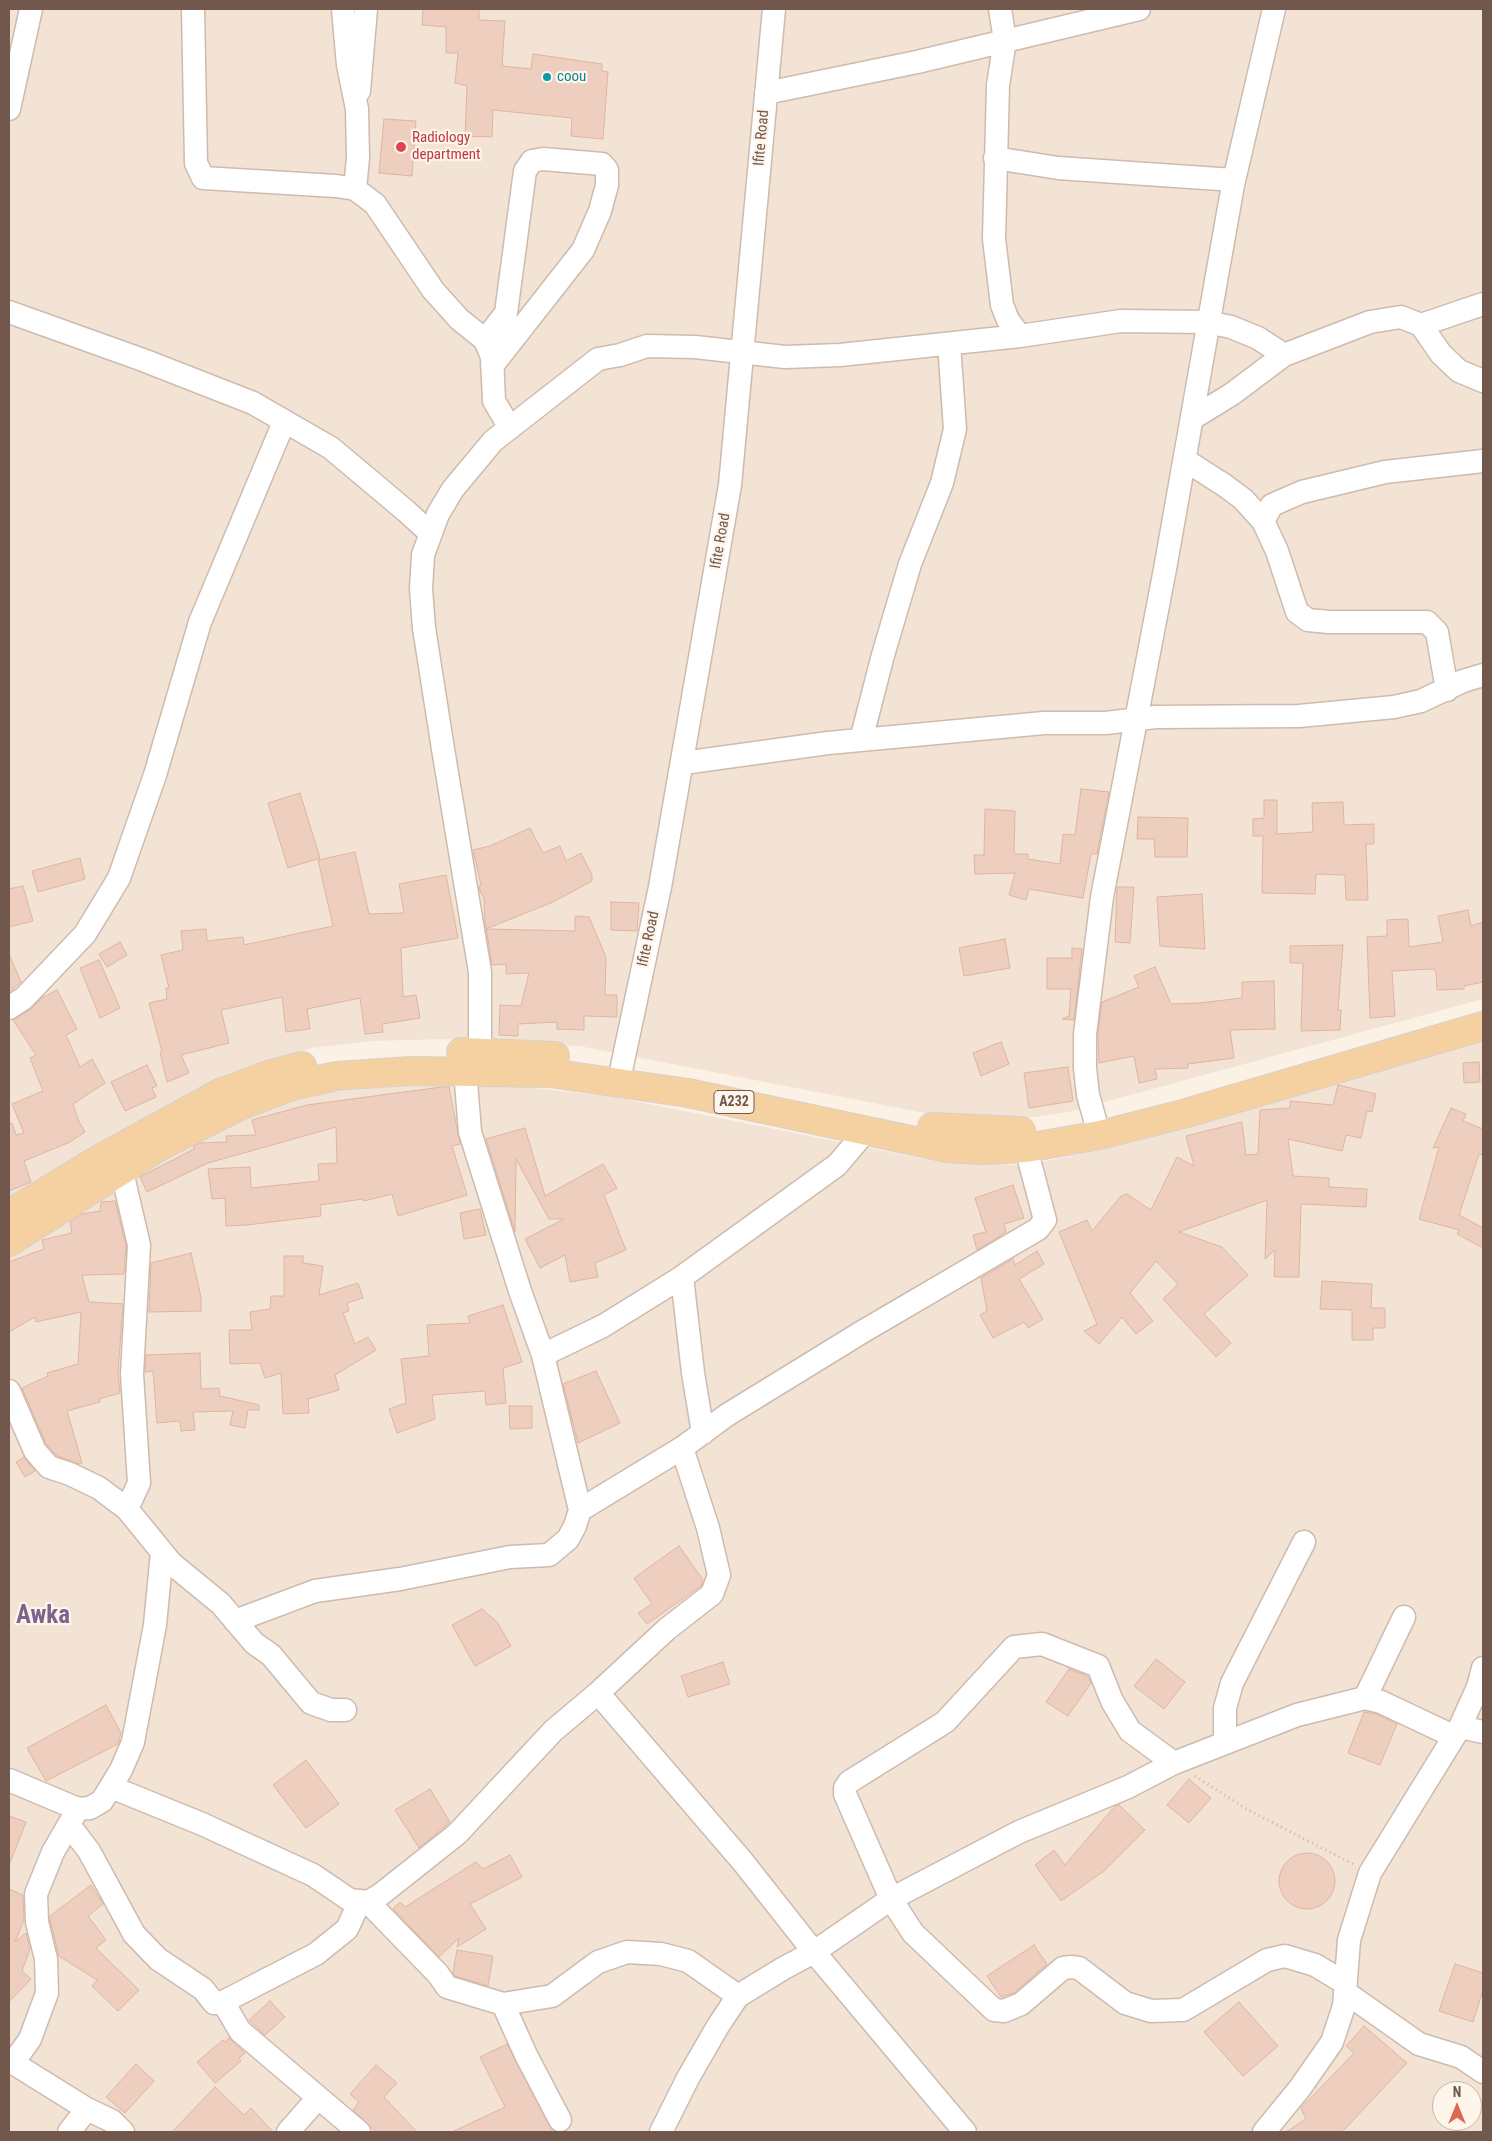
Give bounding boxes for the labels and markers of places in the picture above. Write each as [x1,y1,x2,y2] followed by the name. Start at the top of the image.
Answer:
[557,68,586,86] place label: coou
[541,71,553,83] marker: coou
[412,129,480,164] place label: Radiology department
[394,140,408,154] marker: Radiology department

